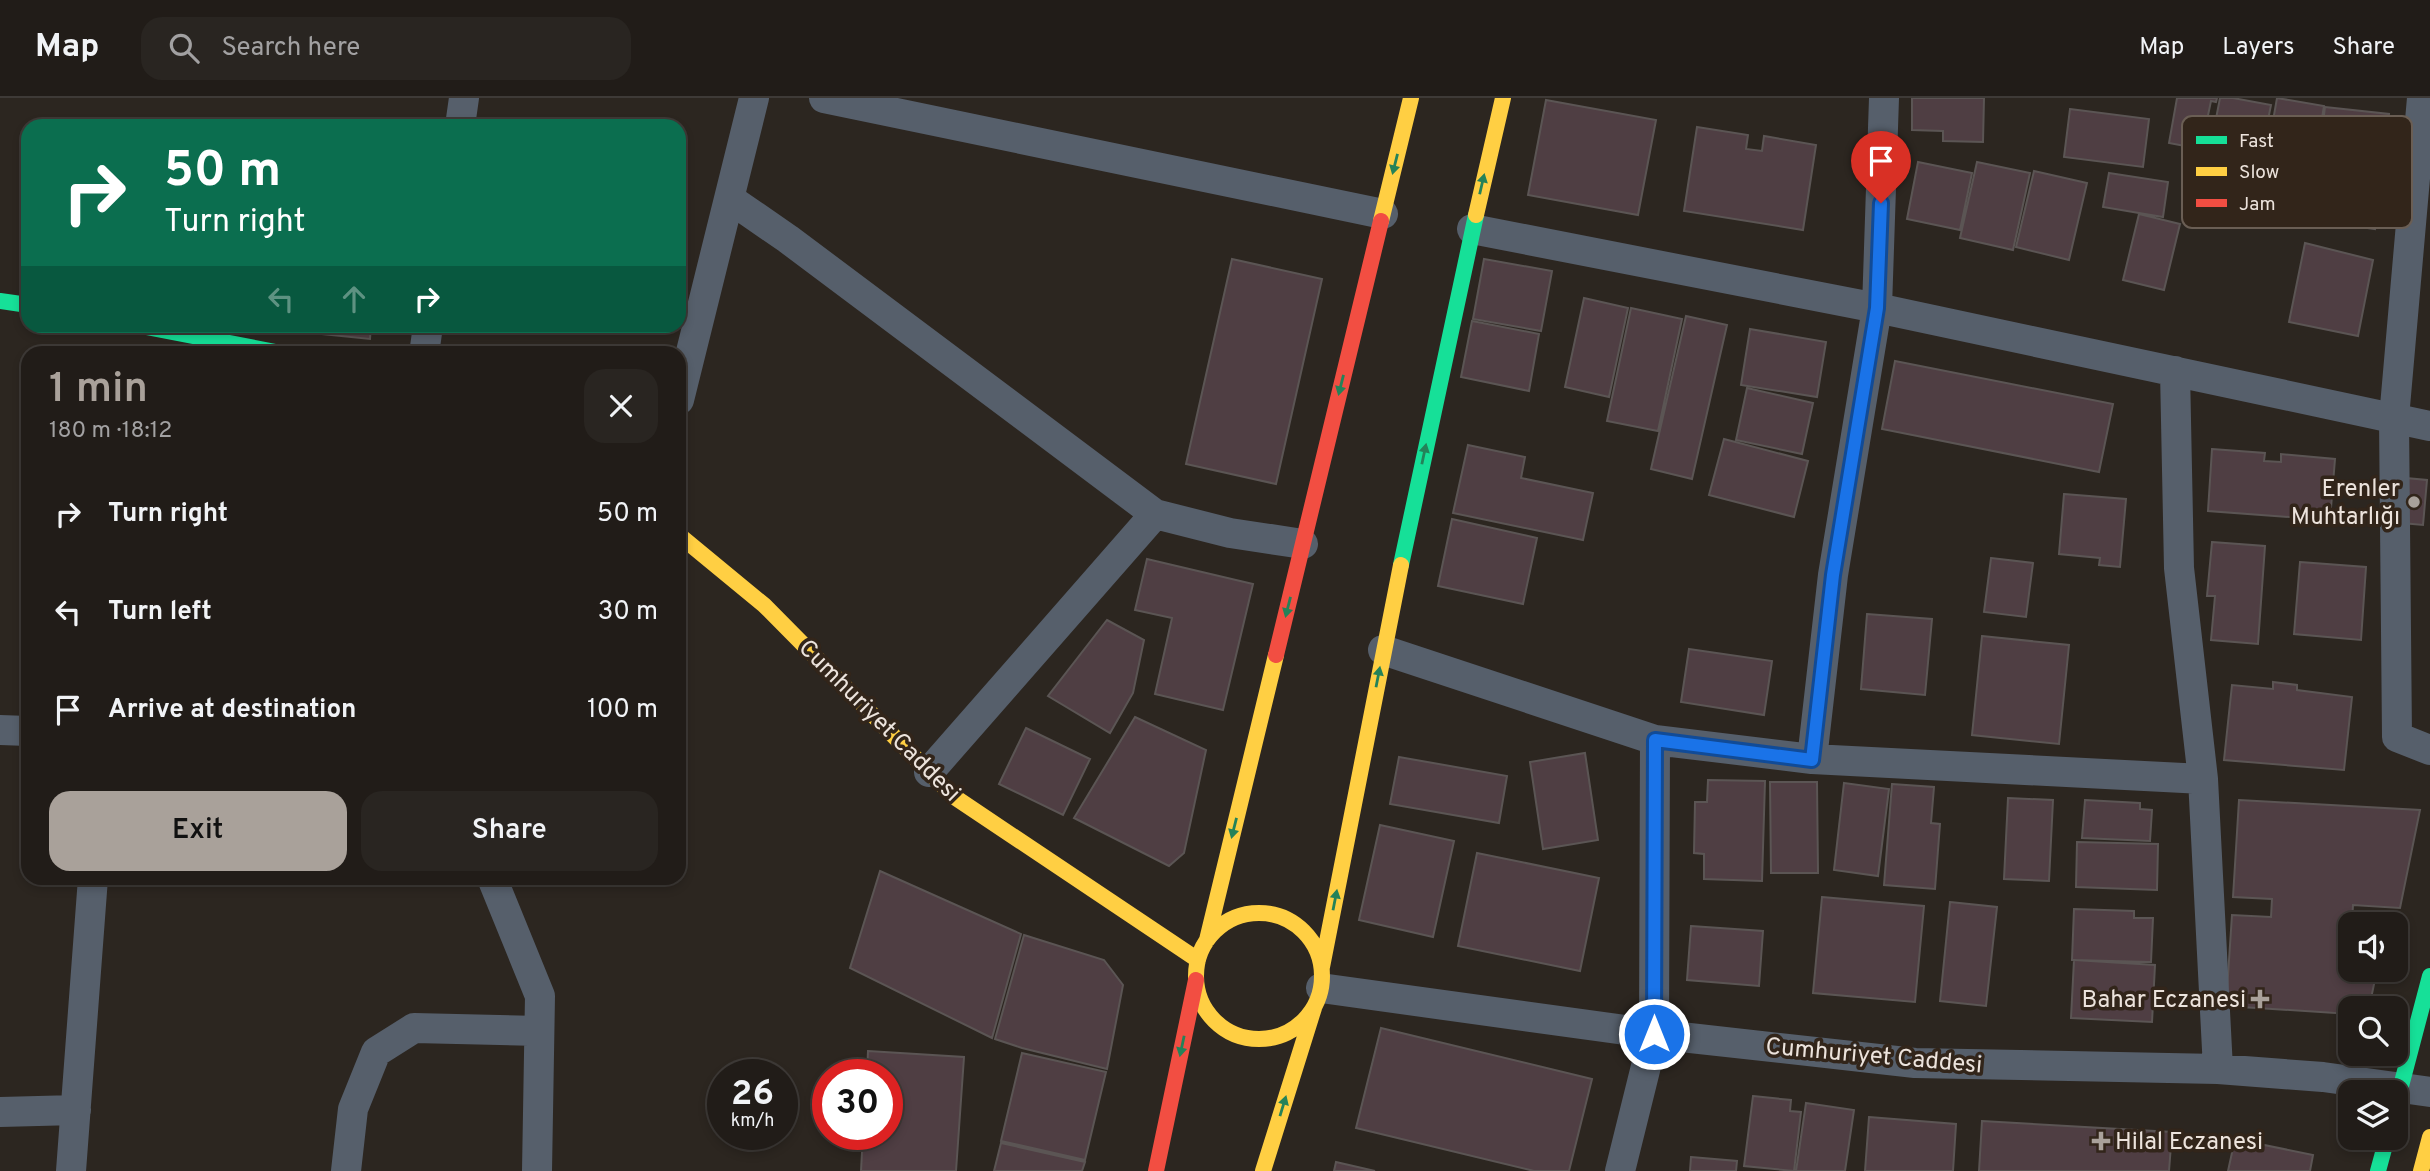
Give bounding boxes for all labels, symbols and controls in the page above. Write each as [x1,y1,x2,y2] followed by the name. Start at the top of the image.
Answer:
[141,17,631,80] search box
[35,27,99,69] text: Map
[165,29,203,67] icon: search
[221,32,360,65] text: Search here
[2139,33,2184,63] text: Map
[2222,33,2294,63] text: Layers
[2332,33,2395,63] text: Share
[2182,116,2412,228] legend
[2239,130,2274,154] text: Fast
[1851,131,1911,203] pin
[164,142,281,204] text: 50 m
[1862,142,1900,180] icon: arrive
[49,147,140,238] icon: right
[1389,153,1400,175] one-way arrow
[2239,161,2279,185] text: Slow
[1477,173,1488,195] one-way arrow
[2239,193,2276,217] text: Jam
[164,203,306,243] text: Turn right
[262,280,300,318] icon: left
[335,280,373,318] icon: ahead
[408,280,446,318] icon: right
[49,364,148,417] text: 1 min
[584,369,658,443] button: close
[1335,375,1346,397] one-way arrow
[49,417,172,446] text: 180 m · 18:12
[1419,443,1430,465] one-way arrow
[2291,475,2400,533] place label: Erenler Muhtarlığı
[2406,494,2422,510] marker: Erenler Muhtarlığı
[49,495,87,533] icon: right
[108,498,228,531] text: Turn right
[597,498,658,531] text: 50 m
[49,593,87,631] icon: left
[108,596,212,629] text: Turn left
[598,596,658,629] text: 30 m
[1282,596,1293,618] one-way arrow
[791,634,966,809] street label: Cumhuriyet Caddesi
[1373,666,1384,688] one-way arrow
[49,691,87,729] icon: arrive
[108,694,356,727] text: Arrive at destination
[587,694,658,727] text: 100 m
[49,791,347,871] button: Exit
[361,791,658,871] button: Share
[1229,817,1240,839] one-way arrow
[1329,889,1340,911] one-way arrow
[2338,912,2408,1150] map controls
[2338,912,2408,982] button: sound
[2082,986,2246,1016] place label: Bahar Eczanesi
[2252,991,2268,1007] marker: Bahar Eczanesi
[2338,996,2408,1066] button: search
[1617,997,1691,1071] position arrow
[1764,1033,1983,1081] street label: Cumhuriyet Caddesi
[1177,1035,1188,1057] one-way arrow
[812,1059,903,1150] speed limit sign: 30
[731,1073,774,1117] text: 26
[2338,1080,2408,1150] button: layers
[1279,1095,1289,1116] one-way arrow
[731,1110,774,1133] text: km/h
[2115,1128,2263,1158] place label: Hilal Eczanesi
[2093,1133,2109,1149] marker: Hilal Eczanesi

